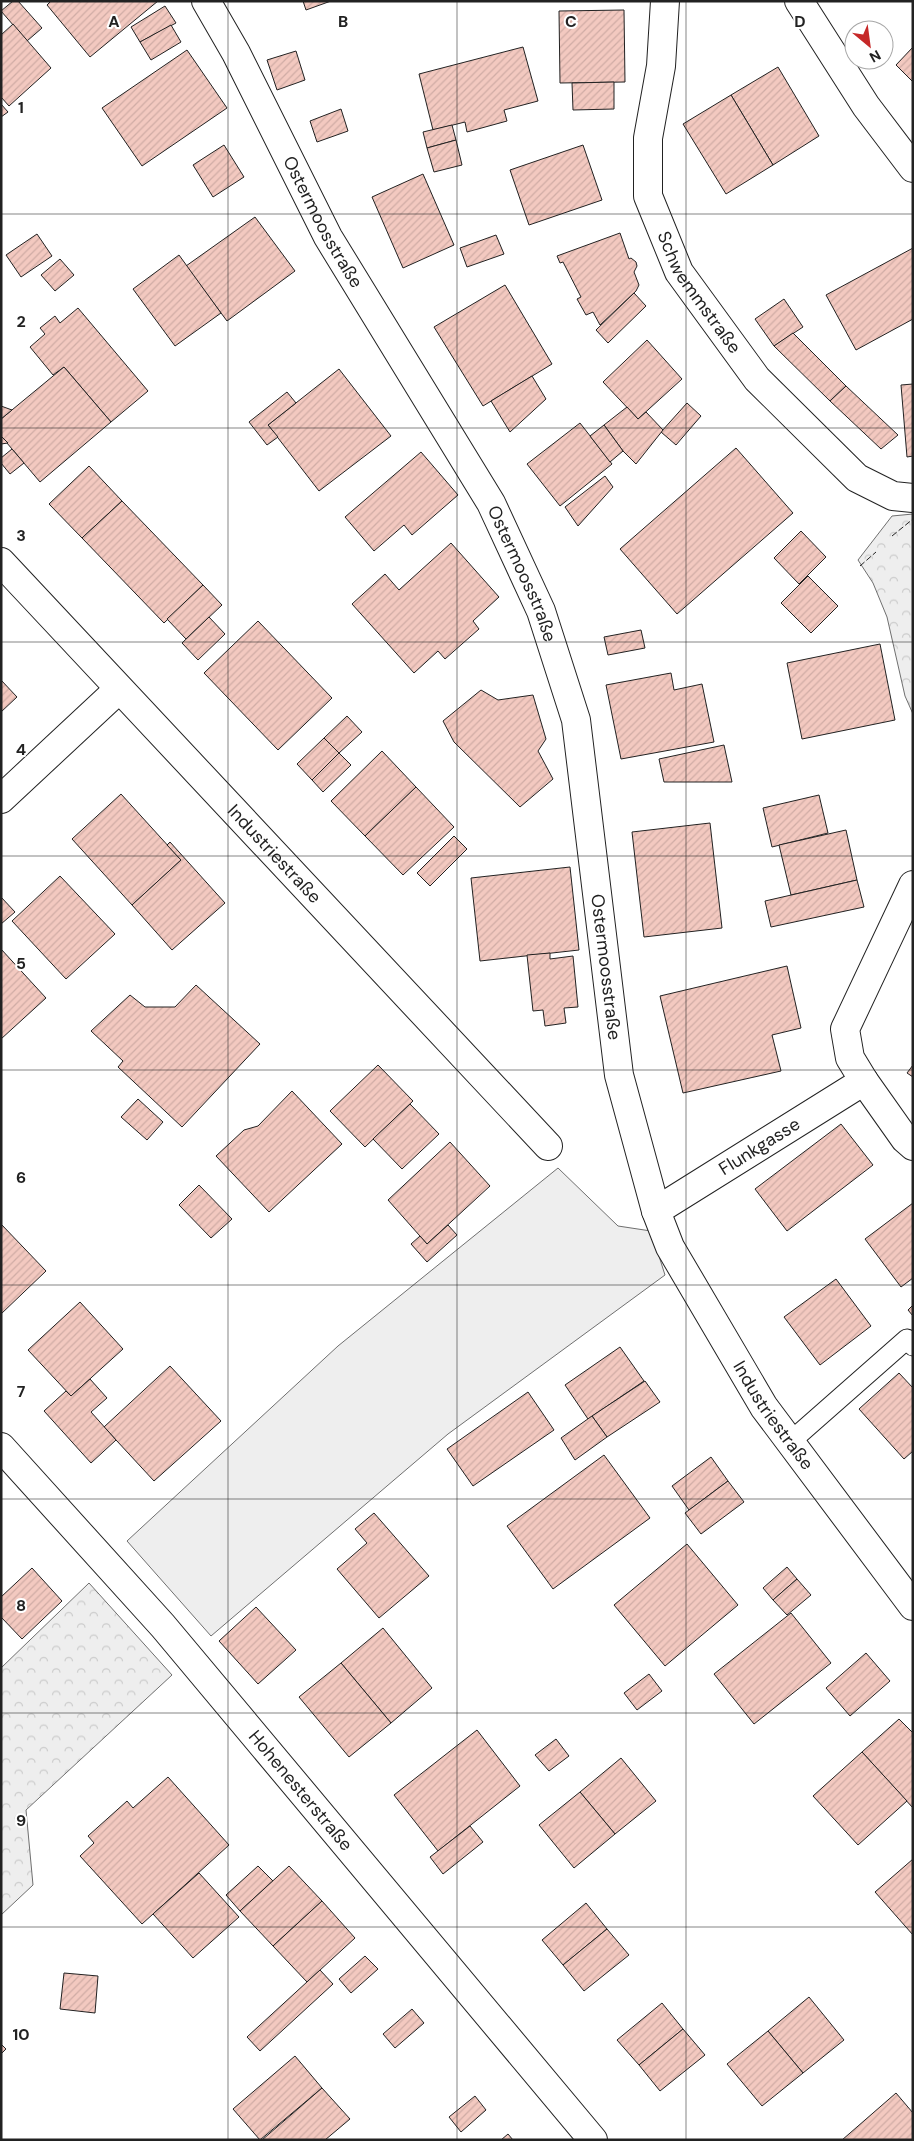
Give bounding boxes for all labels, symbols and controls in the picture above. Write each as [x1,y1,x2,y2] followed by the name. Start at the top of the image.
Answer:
[108,11,120,32] text: A
[338,11,348,32] text: B
[565,11,577,32] text: C
[794,11,806,32] text: D
[844,20,894,70] north arrow
[866,46,884,67] text: N
[18,97,24,118] text: 1
[277,152,368,292] street label: Ostermoosstraße
[652,228,746,358] street label: Schwemmstraße
[16,311,26,332] text: 2
[482,501,562,645] street label: Ostermoosstraße
[16,525,26,546] text: 3
[16,739,26,760] text: 4
[222,799,327,909] street label: Industriestraße
[585,893,627,1041] street label: Ostermoosstraße
[16,953,26,974] text: 5
[714,1112,805,1181] street label: Flunkgasse
[16,1167,26,1188] text: 6
[728,1356,819,1475] street label: Industriestraße
[17,1381,26,1402] text: 7
[16,1595,26,1616] text: 8
[243,1725,358,1856] street label: Hohenesterstraße
[16,1810,26,1831] text: 9
[12,2024,30,2045] text: 10

